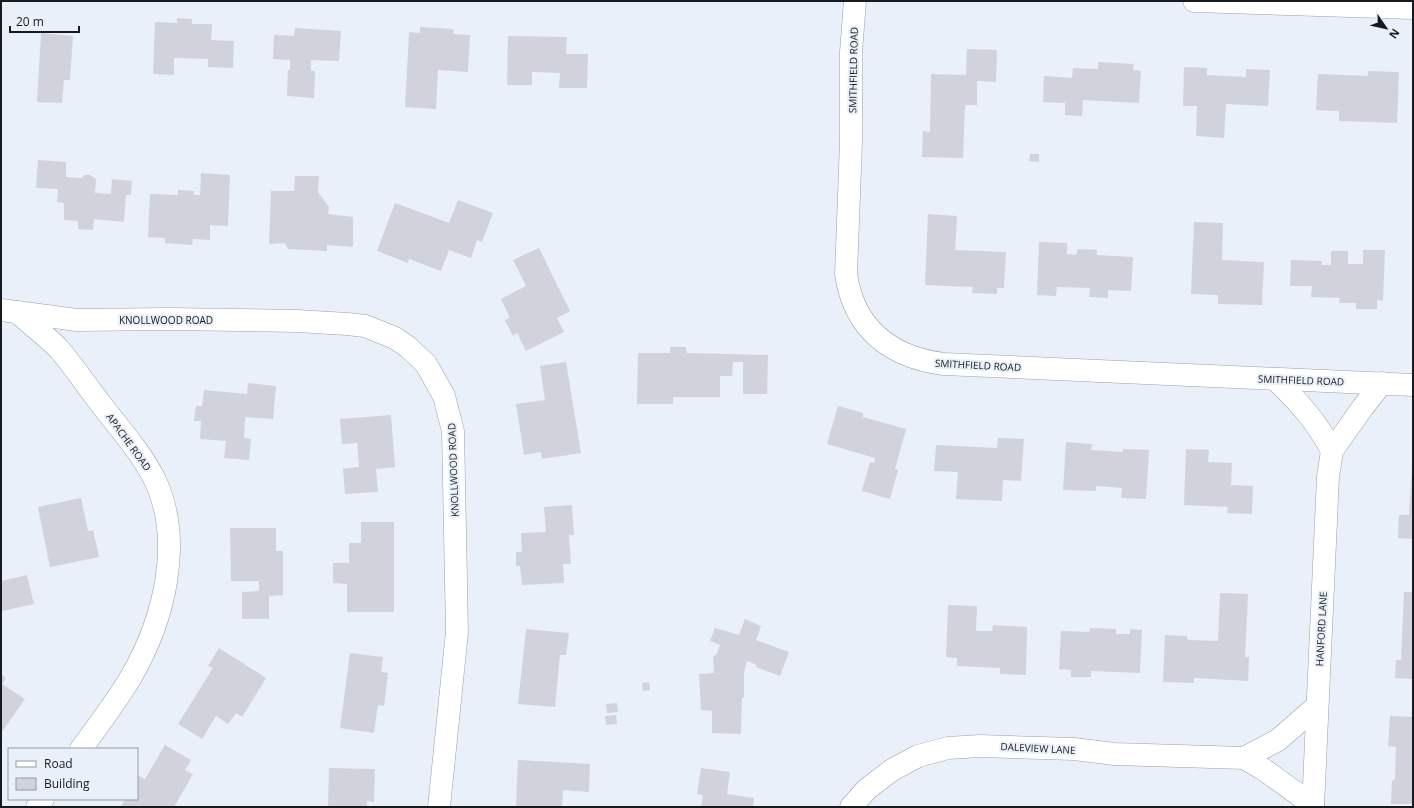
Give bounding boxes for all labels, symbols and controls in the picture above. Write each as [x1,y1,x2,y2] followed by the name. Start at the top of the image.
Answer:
[10,8,79,34] scale bar
[1366,8,1406,48] north arrow
[16,13,44,30] text: 20 m
[1386,26,1403,42] text: N
[845,27,861,113] street label: SMITHFIELD ROAD
[119,313,213,327] street label: KNOLLWOOD ROAD
[935,356,1021,374] street label: SMITHFIELD ROAD
[1258,371,1344,389] street label: SMITHFIELD ROAD
[103,410,155,474] street label: APACHE ROAD
[444,423,462,517] street label: KNOLLWOOD ROAD
[1312,591,1330,667] street label: HANFORD LANE
[1000,739,1076,757] street label: DALEVIEW LANE
[8,748,138,800] legend
[44,755,73,772] text: Road
[44,775,90,792] text: Building

